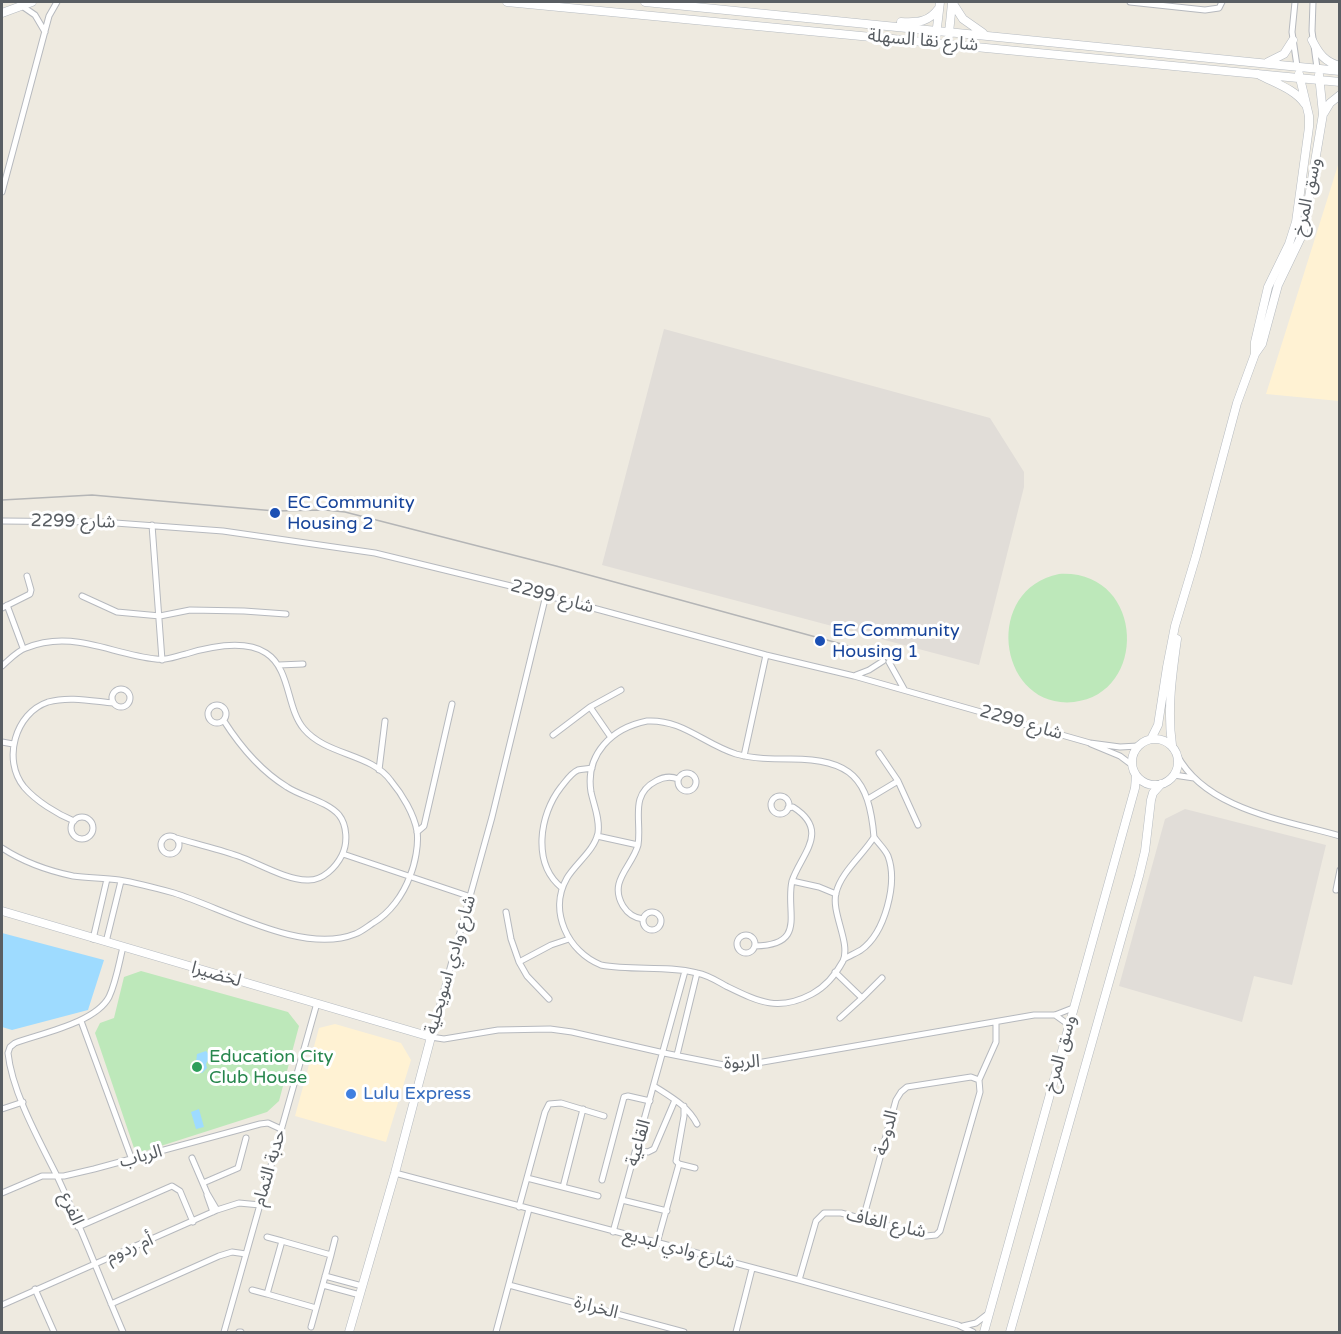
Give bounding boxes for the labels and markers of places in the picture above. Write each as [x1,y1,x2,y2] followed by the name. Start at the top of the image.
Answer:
[287,492,415,534] place label: EC Community Housing 2
[268,506,282,520] marker: EC Community Housing 2
[832,620,960,662] place label: EC Community Housing 1
[813,634,827,648] marker: EC Community Housing 1
[209,1046,333,1088] place label: Education City Club House
[190,1060,204,1074] marker: Education City Club House
[363,1083,471,1105] place label: Lulu Express
[344,1087,358,1101] marker: Lulu Express

